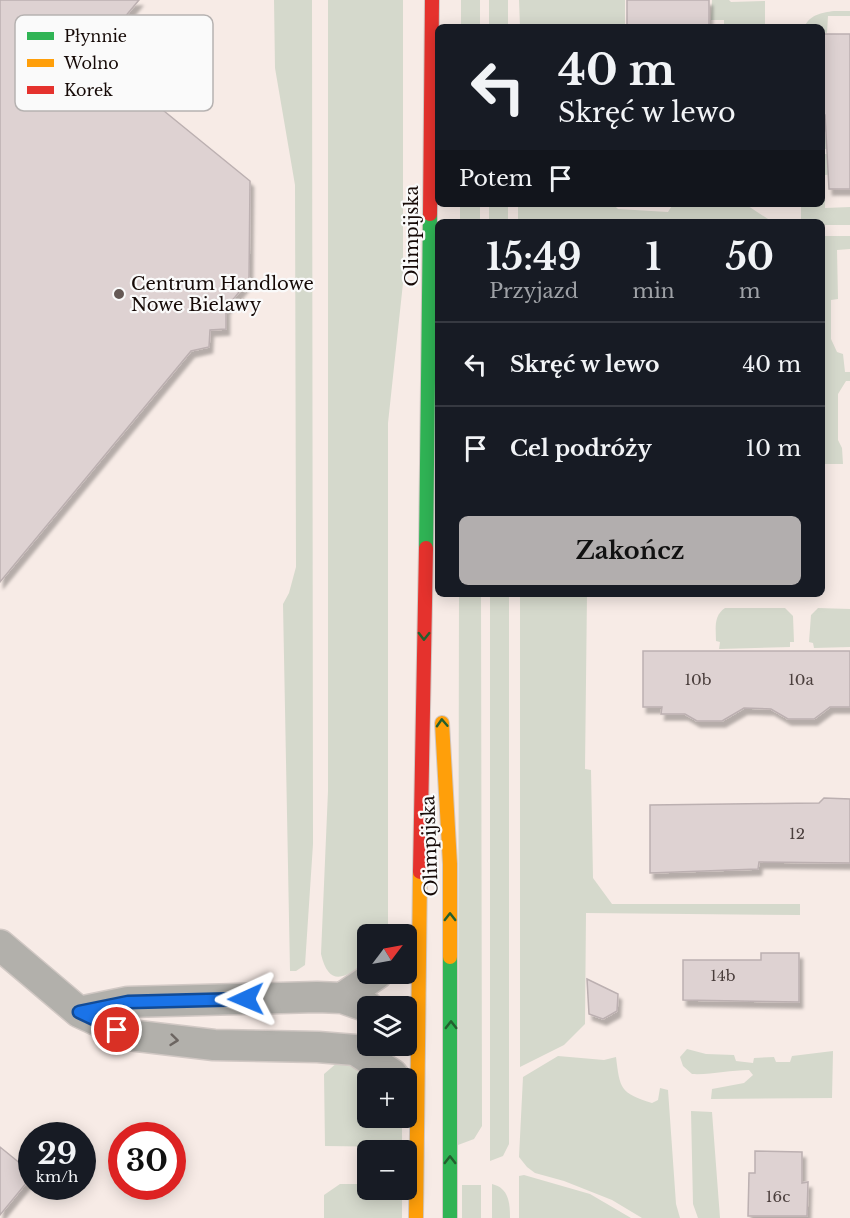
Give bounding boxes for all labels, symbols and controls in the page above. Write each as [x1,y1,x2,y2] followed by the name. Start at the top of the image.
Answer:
[15,15,213,111] legend
[64,26,127,46] text: Płynnie
[558,44,675,96] text: 40 m
[459,48,537,126] icon: left
[63,53,119,73] text: Wolno
[64,80,113,100] text: Korek
[558,96,736,129] text: Skręć w lewo
[544,162,577,195] icon: arrive
[459,165,532,192] text: Potem
[401,185,423,287] street label: Olimpijska
[486,235,581,280] text: 15:49
[646,235,661,280] text: 1
[725,235,774,280] text: 50
[131,273,314,316] place label: Centrum Handlowe Nowe Bielawy
[489,279,578,303] text: Przyjazd
[632,279,674,303] text: min
[739,279,760,303] text: m
[112,287,126,301] marker: Centrum Handlowe Nowe Bielawy
[459,348,492,381] icon: left
[510,351,659,378] text: Skręć w lewo
[743,351,801,378] text: 40 m
[459,432,492,465] icon: arrive
[510,435,652,462] text: Cel podróży
[746,435,801,462] text: 10 m
[459,516,801,585] button: Zakończ
[418,631,431,640] one-way arrow
[684,670,712,689] house number: 10b
[788,670,815,689] house number: 10a
[436,718,449,727] one-way arrow
[417,795,443,897] street label: Olimpijska
[789,824,805,843] house number: 12
[444,913,456,922] one-way arrow
[357,924,417,984] north arrow
[357,924,417,1200] map controls
[710,966,736,985] house number: 14b
[214,967,278,1031] position arrow
[357,996,417,1056] button: layers
[91,1004,142,1055] pin
[100,1013,133,1046] icon: arrive
[445,1020,457,1029] one-way arrow
[170,1034,179,1046] one-way arrow
[357,1068,417,1128] button: +
[108,1122,186,1200] speed limit sign: 30
[37,1135,77,1172] text: 29
[357,1140,417,1200] button: −
[444,1155,456,1164] one-way arrow
[36,1167,78,1186] text: km/h
[766,1187,790,1206] house number: 16c

